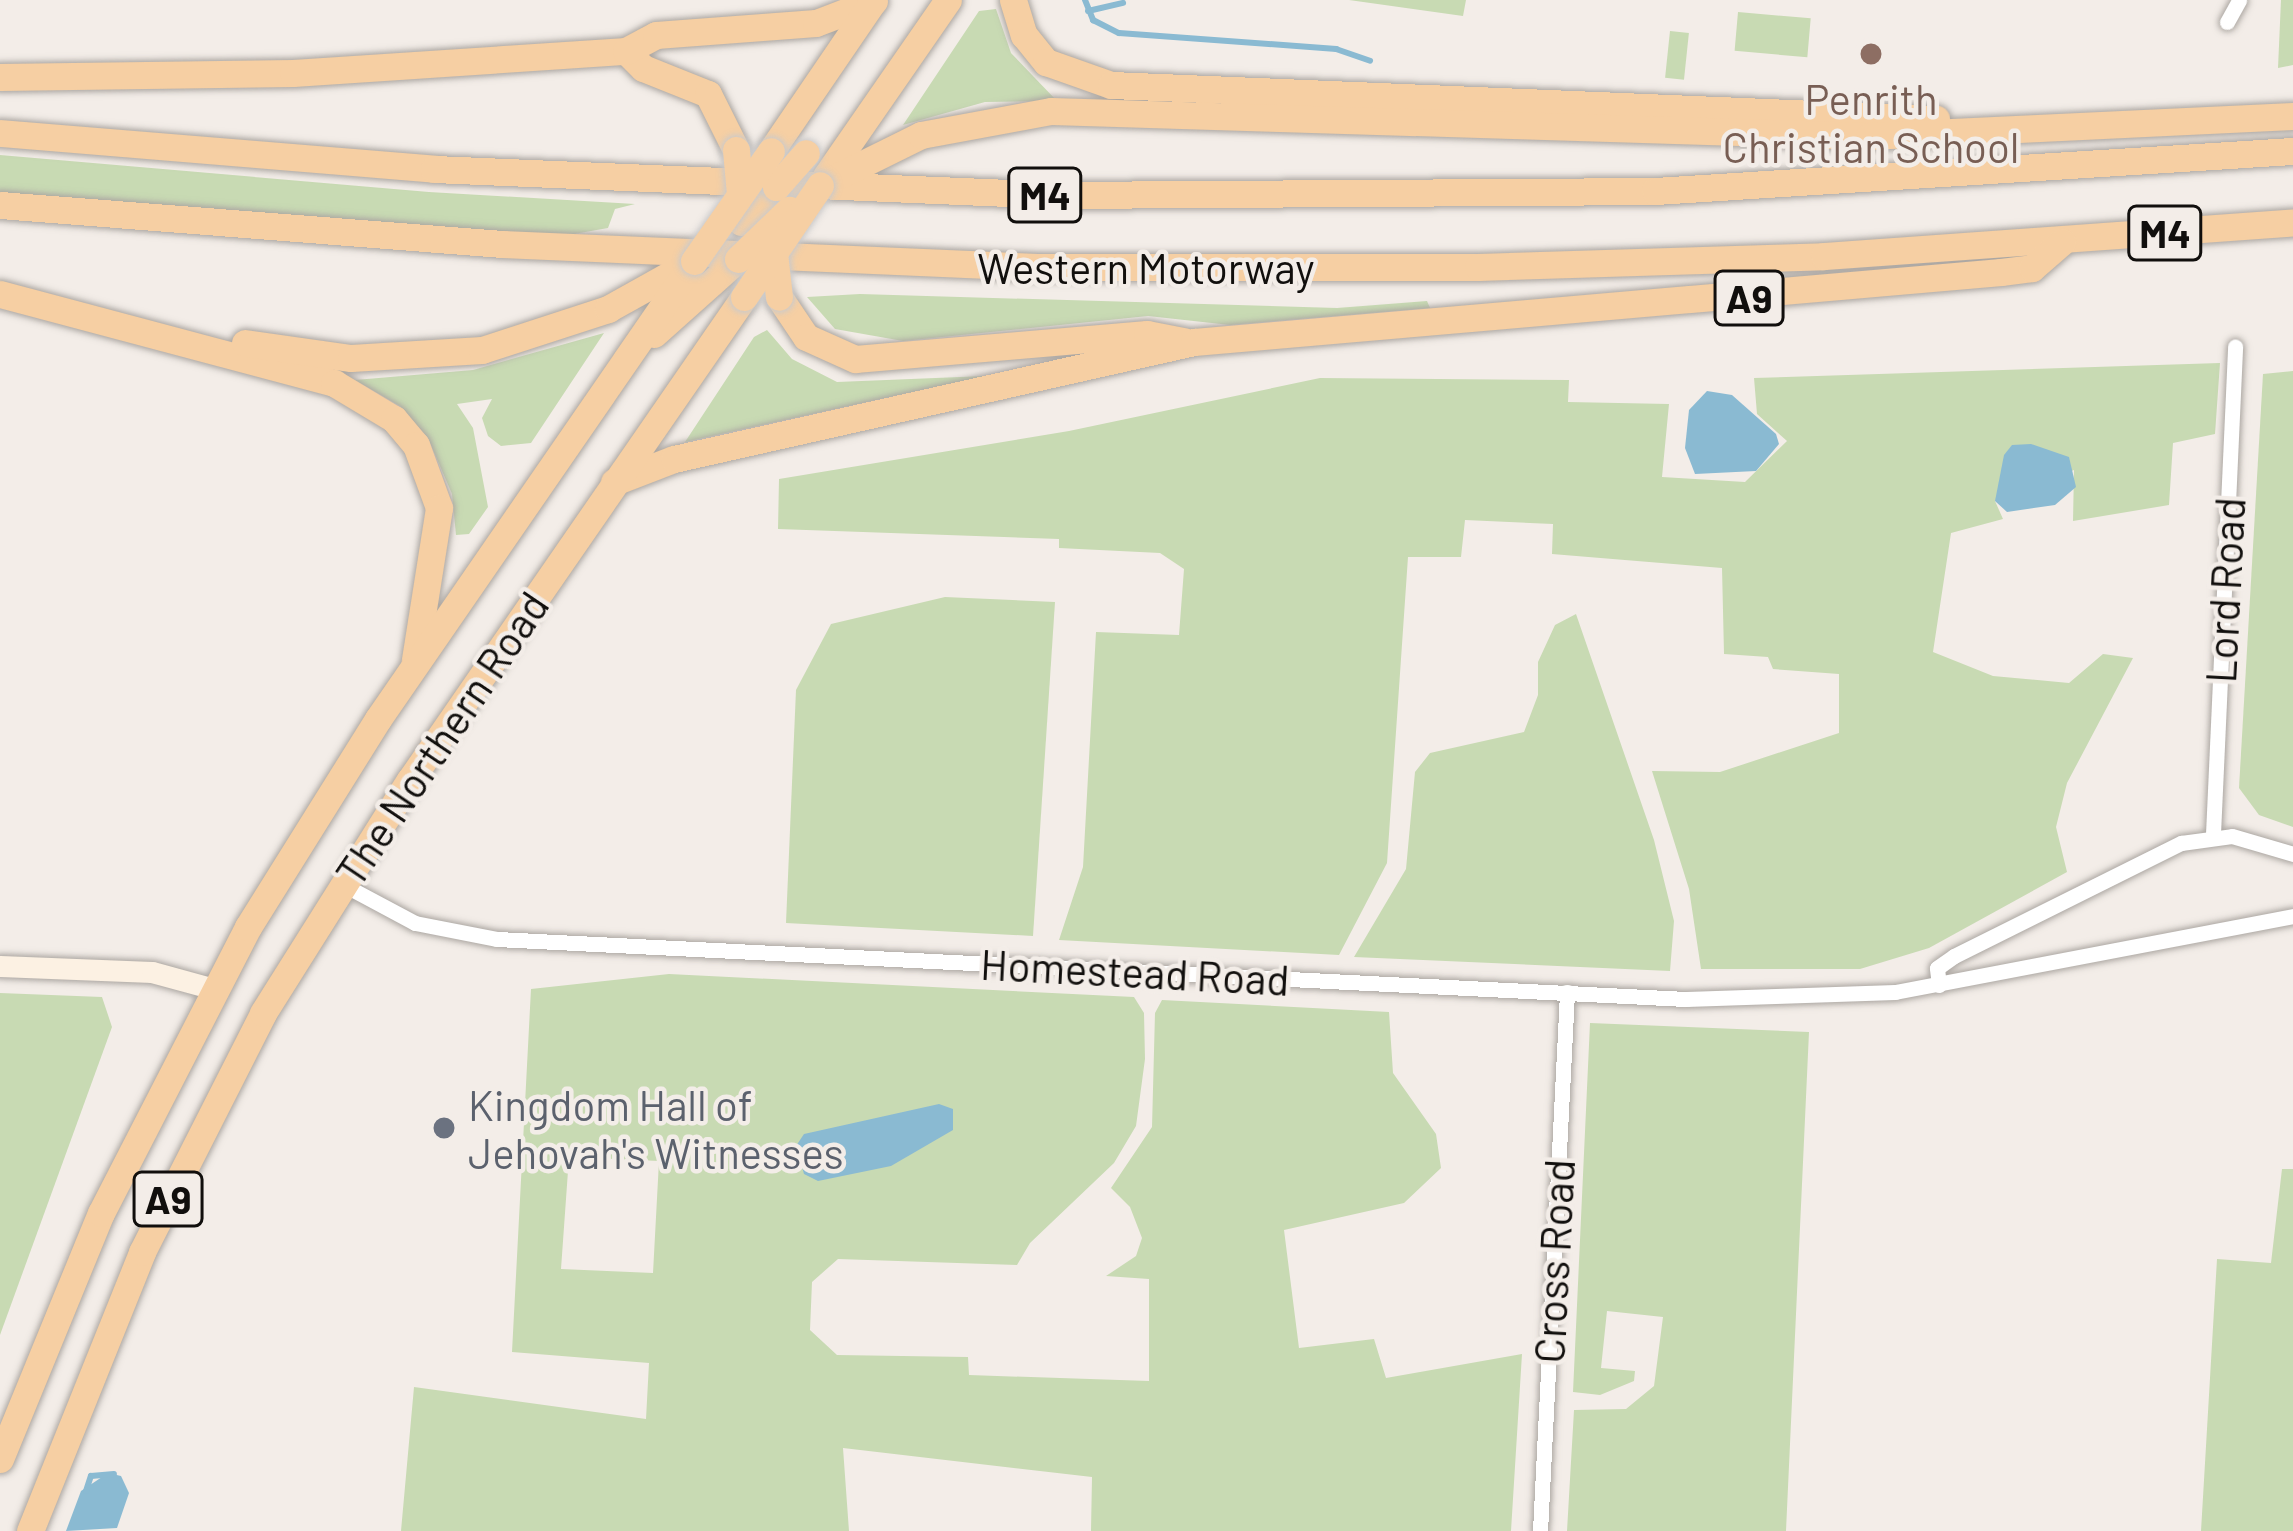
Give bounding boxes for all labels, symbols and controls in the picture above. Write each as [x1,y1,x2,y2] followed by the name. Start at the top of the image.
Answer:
[1858,41,1884,67] marker: Penrith Christian School
[1723,73,2019,172] place label: Penrith Christian School
[1006,162,1084,228] road number: M4
[2126,200,2204,266] road number: M4
[977,242,1315,292] street label: Western Motorway
[1713,265,1785,331] road number: A9
[2194,496,2254,684] street label: Lord Road
[324,582,558,894] street label: The Northern Road
[979,938,1291,1004] street label: Homestead Road
[468,1079,844,1178] place label: Kingdom Hall of Jehovah's Witnesses
[431,1115,457,1141] marker: Kingdom Hall of Jehovah's Witnesses
[1522,1158,1584,1364] street label: Cross Road
[132,1166,204,1232] road number: A9

